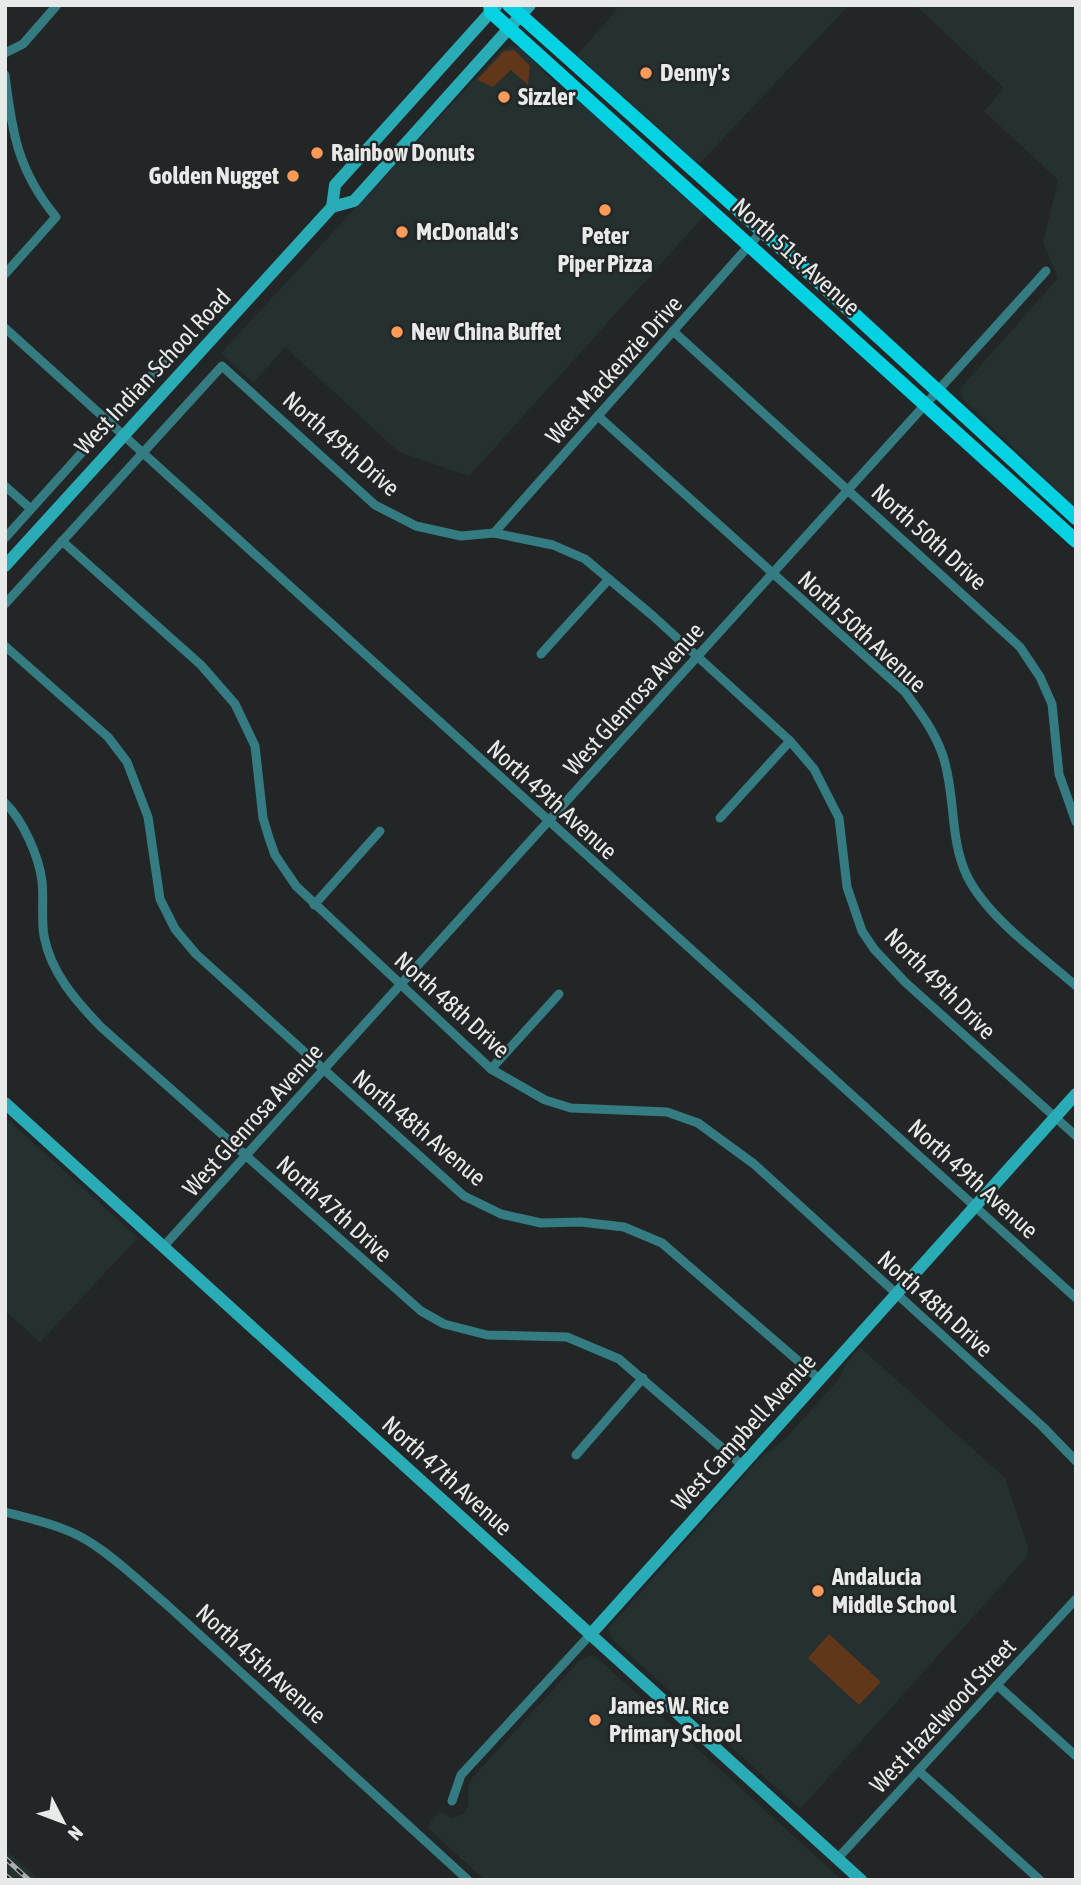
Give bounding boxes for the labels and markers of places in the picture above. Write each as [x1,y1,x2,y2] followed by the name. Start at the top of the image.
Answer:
[660,59,730,86] place label: Denny's
[638,65,654,81] marker: Denny's
[518,83,576,110] place label: Sizzler
[496,89,512,105] marker: Sizzler
[331,139,475,166] place label: Rainbow Donuts
[309,145,325,161] marker: Rainbow Donuts
[148,162,279,189] place label: Golden Nugget
[285,168,301,184] marker: Golden Nugget
[597,202,613,218] marker: Peter Piper Pizza
[416,218,519,245] place label: McDonald's
[557,222,653,277] place label: Peter Piper Pizza
[394,224,410,240] marker: McDonald's
[411,318,561,345] place label: New China Buffet
[389,324,405,340] marker: New China Buffet
[831,1563,957,1618] place label: Andalucia Middle School
[810,1583,826,1599] marker: Andalucia Middle School
[608,1692,742,1747] place label: James W. Rice Primary School
[587,1712,603,1728] marker: James W. Rice Primary School

